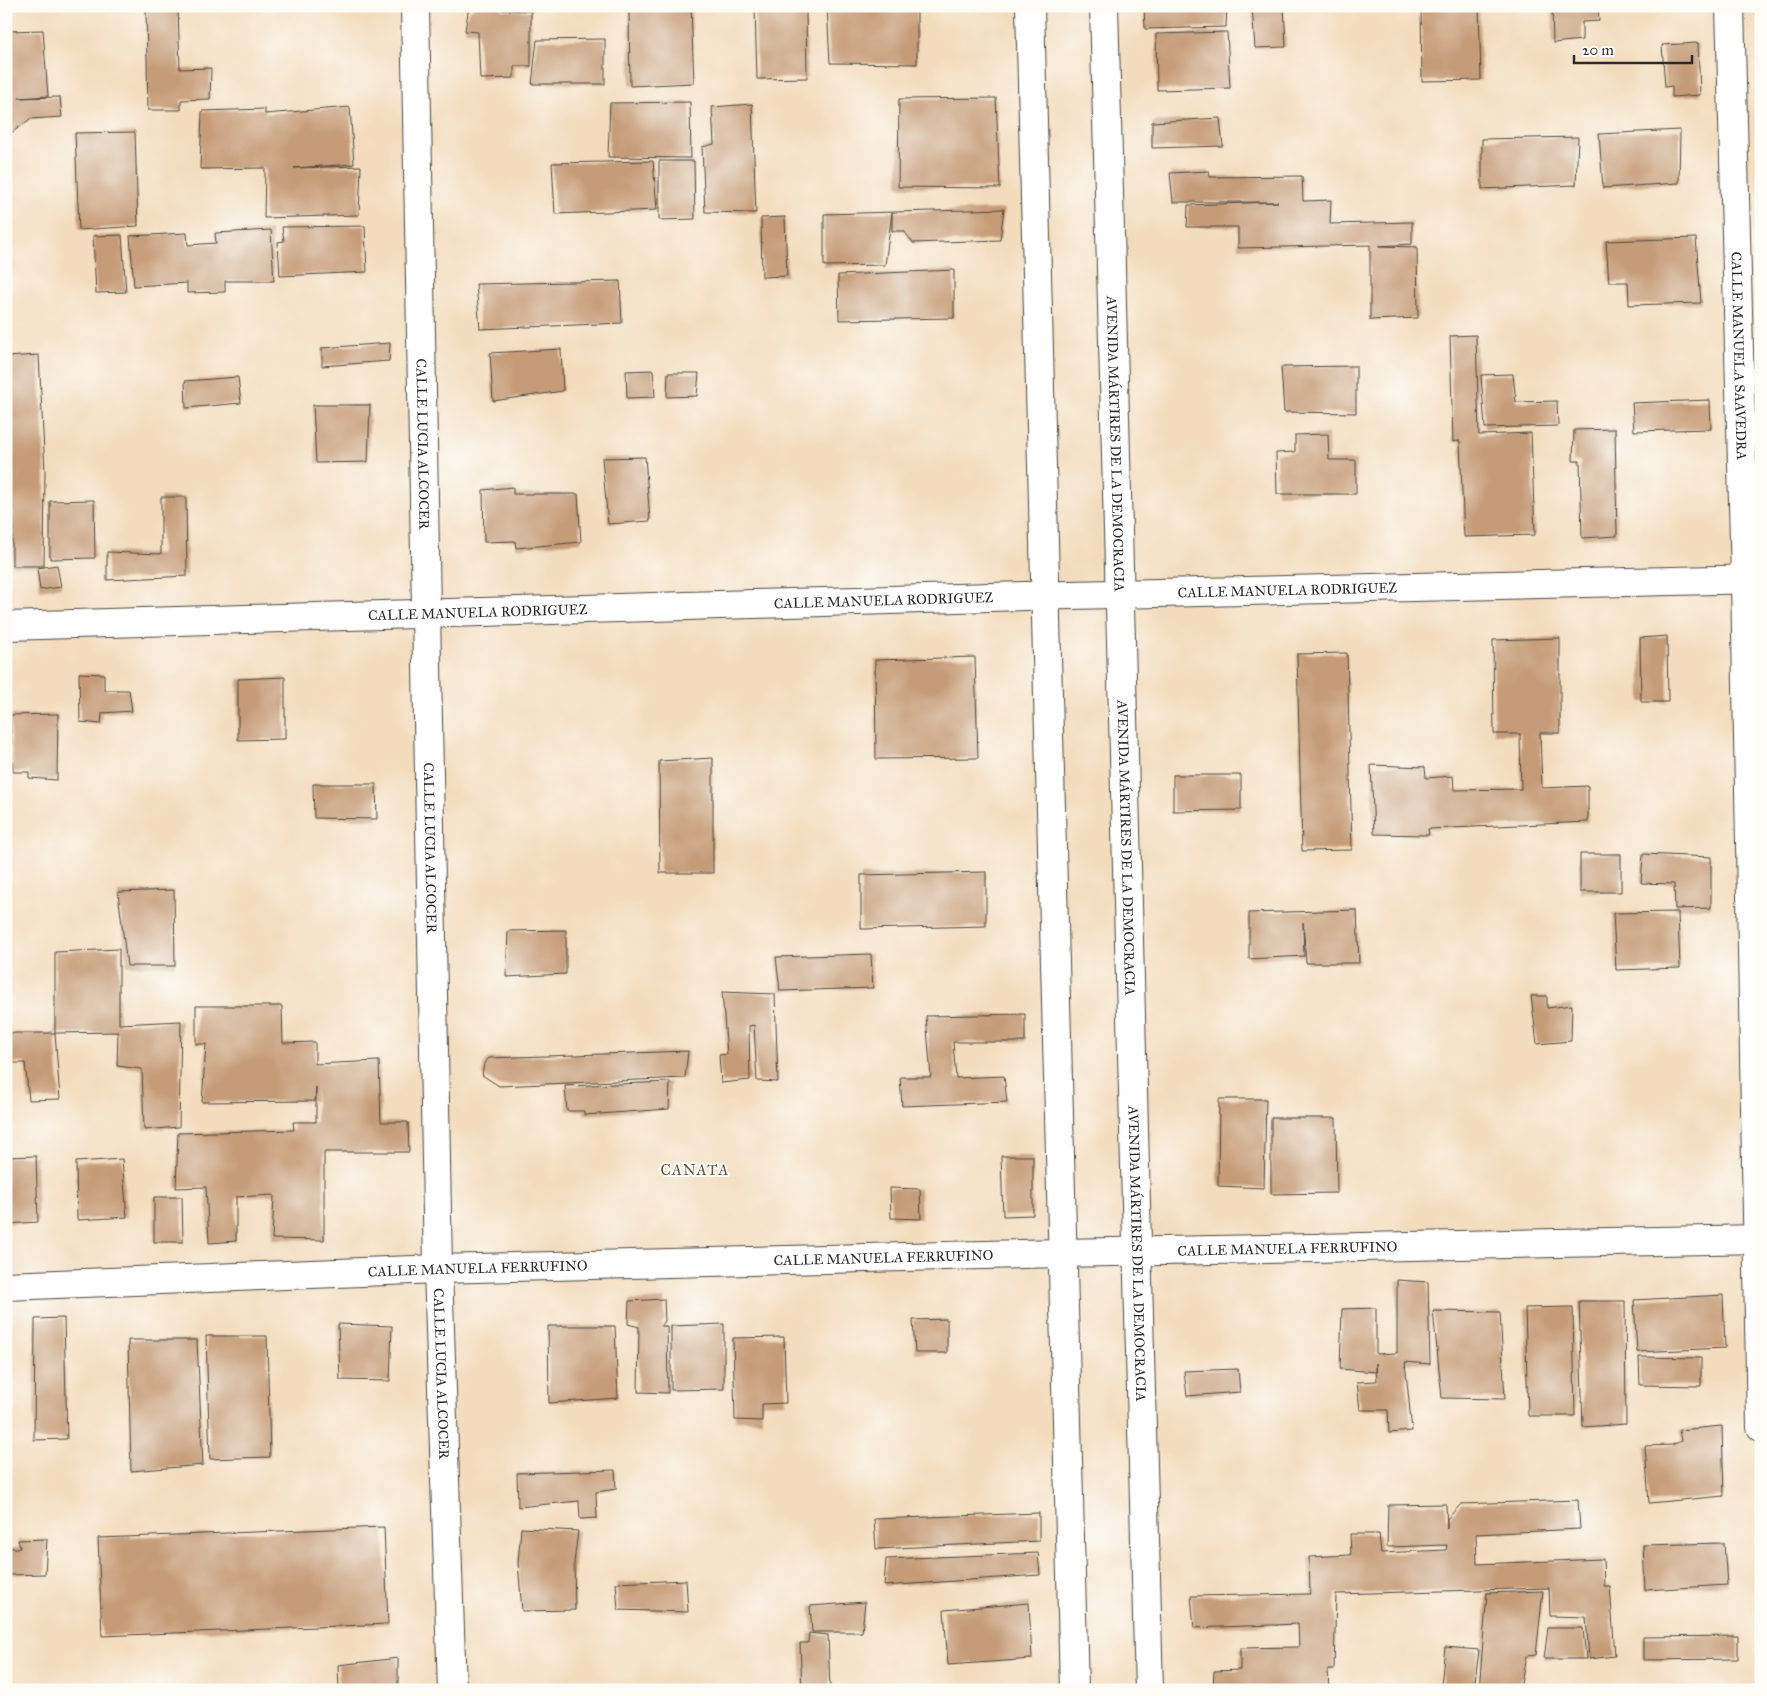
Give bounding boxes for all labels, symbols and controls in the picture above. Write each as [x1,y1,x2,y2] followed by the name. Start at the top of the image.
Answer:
[1574,32,1692,64] scale bar
[1582,41,1614,59] text: 20 m
[1727,251,1750,461] street label: CALLE MANUELA SAAVEDRA
[1103,295,1128,593] street label: AVENIDA MÁRTIRES DE LA DEMOCRACIA
[412,358,433,531] street label: CALLE LUCIA ALCOCER
[1178,579,1398,601] street label: CALLE MANUELA RODRIGUEZ
[774,589,994,612] street label: CALLE MANUELA RODRIGUEZ
[368,601,588,624] street label: CALLE MANUELA RODRIGUEZ
[1114,699,1138,996] street label: AVENIDA MÁRTIRES DE LA DEMOCRACIA
[420,762,440,935] street label: CALLE LUCIA ALCOCER
[1124,1104,1149,1402] street label: AVENIDA MÁRTIRES DE LA DEMOCRACIA
[661,1161,729,1179] district label: CANATA
[1177,1238,1397,1260] street label: CALLE MANUELA FERRUFINO
[773,1247,994,1269] street label: CALLE MANUELA FERRUFINO
[367,1257,588,1281] street label: CALLE MANUELA FERRUFINO
[430,1288,452,1461] street label: CALLE LUCIA ALCOCER

